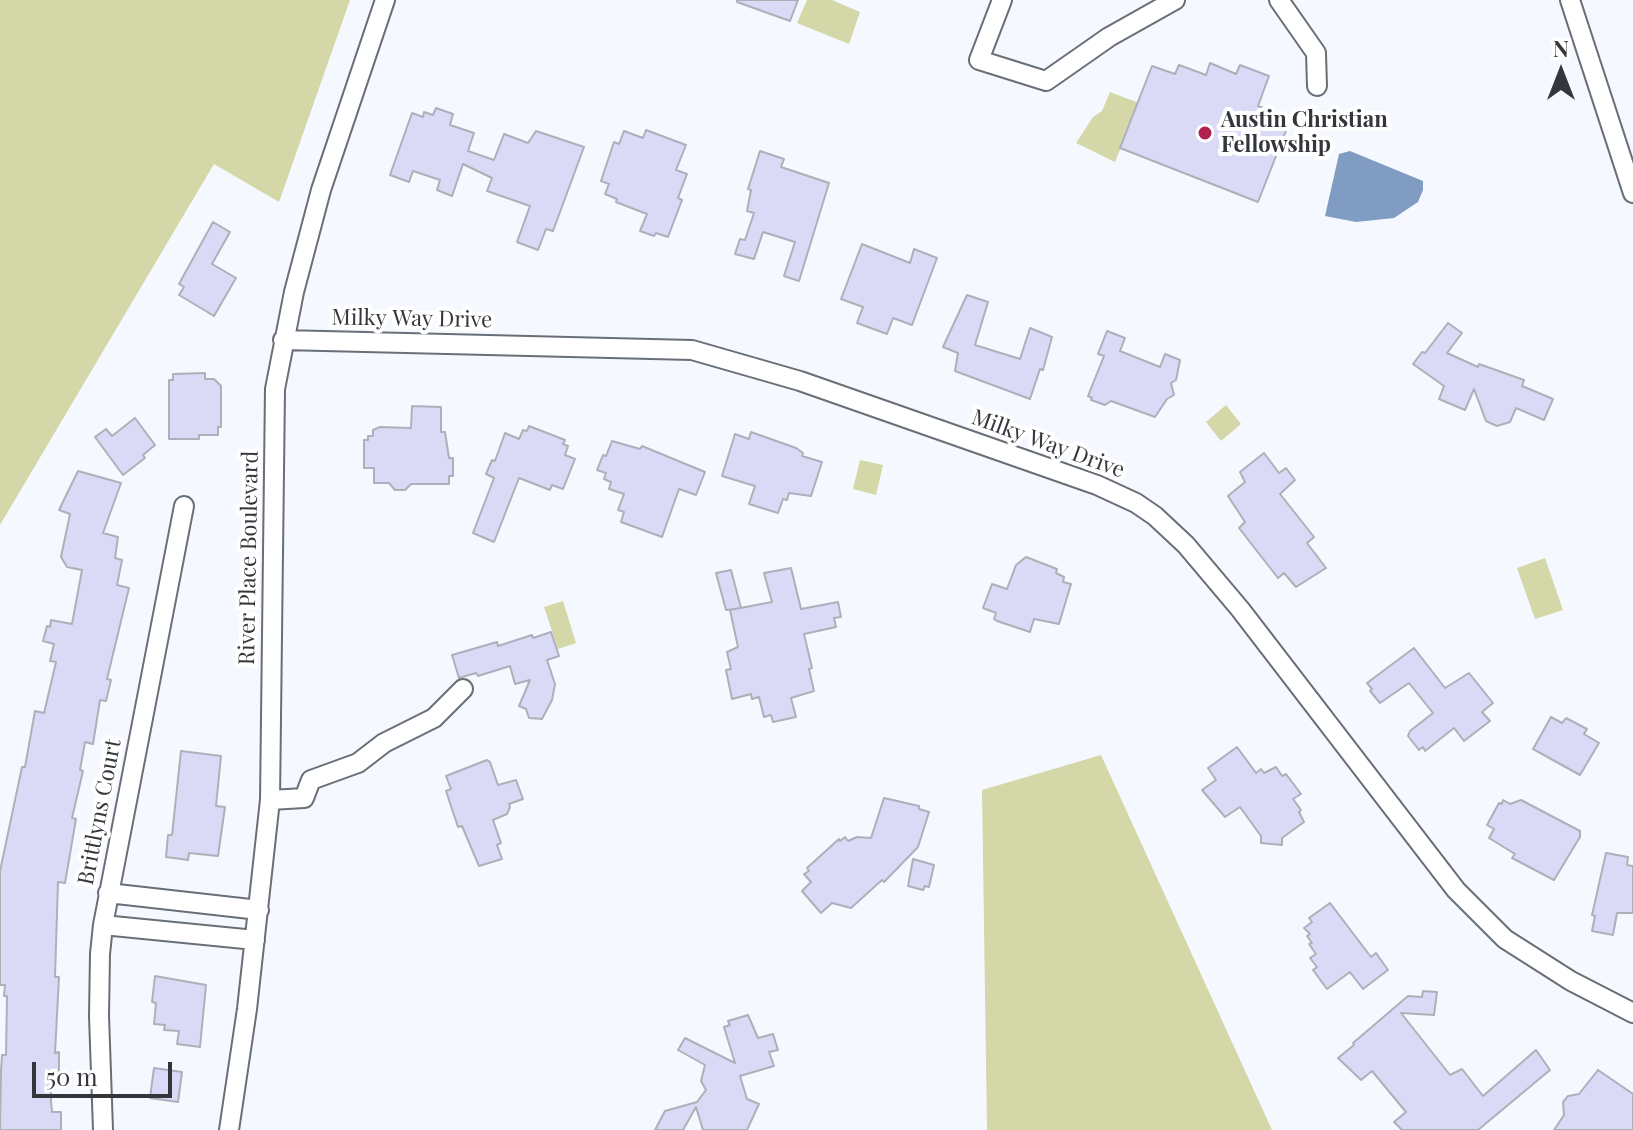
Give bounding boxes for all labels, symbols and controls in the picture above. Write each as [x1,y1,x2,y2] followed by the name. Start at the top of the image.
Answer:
[1521,32,1601,112] north arrow
[1553,33,1569,63] text: N
[1221,107,1388,158] place label: Austin Christian Fellowship
[1196,124,1214,142] marker: Austin Christian Fellowship
[331,304,493,334] street label: Milky Way Drive
[968,404,1128,484] street label: Milky Way Drive
[234,451,264,665] street label: River Place Boulevard
[73,737,127,887] street label: Brittlyns Court
[36,1046,176,1096] scale bar
[46,1060,98,1092] text: 50 m

